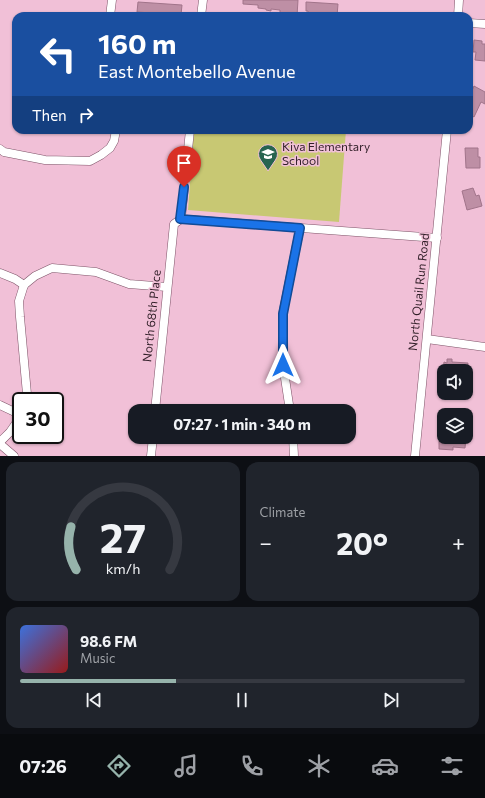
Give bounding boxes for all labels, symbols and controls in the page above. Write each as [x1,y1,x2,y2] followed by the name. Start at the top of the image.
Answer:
[98,26,176,60] text: 160 m
[32,28,84,80] icon: left
[98,60,296,82] text: East Montebello Avenue
[75,104,97,126] icon: right
[32,106,67,124] text: Then
[282,139,370,167] place label: Kiva Elementary School
[257,143,279,171] school or university icon: Kiva Elementary School
[167,146,201,187] pin
[173,152,195,174] icon: arrive
[405,232,431,351] street label: North Quail Run Road
[139,269,163,363] street label: North 68th Place
[262,344,304,386] position arrow
[437,364,473,444] map controls
[437,364,473,400] button: sound
[12,392,64,444] speed limit sign: 30
[437,408,473,444] button: layers
[173,415,311,433] text: 07:27 · 1 min · 340 m
[260,504,305,520] text: Climate
[100,510,146,561] text: 27
[336,524,388,561] text: 20°
[260,529,272,556] text: −
[452,529,465,556] text: +
[105,558,140,576] text: km/h
[80,632,137,650] text: 98.6 FM
[80,650,115,666] text: Music
[83,689,105,711] icon: previous
[231,689,253,711] icon: pause
[380,689,402,711] icon: next
[105,752,133,780] icon: directions
[172,752,200,780] icon: music
[238,752,266,780] icon: phone
[305,752,333,780] icon: climate
[371,752,399,780] icon: car
[438,752,466,780] icon: filters
[19,755,67,777] text: 07:26

